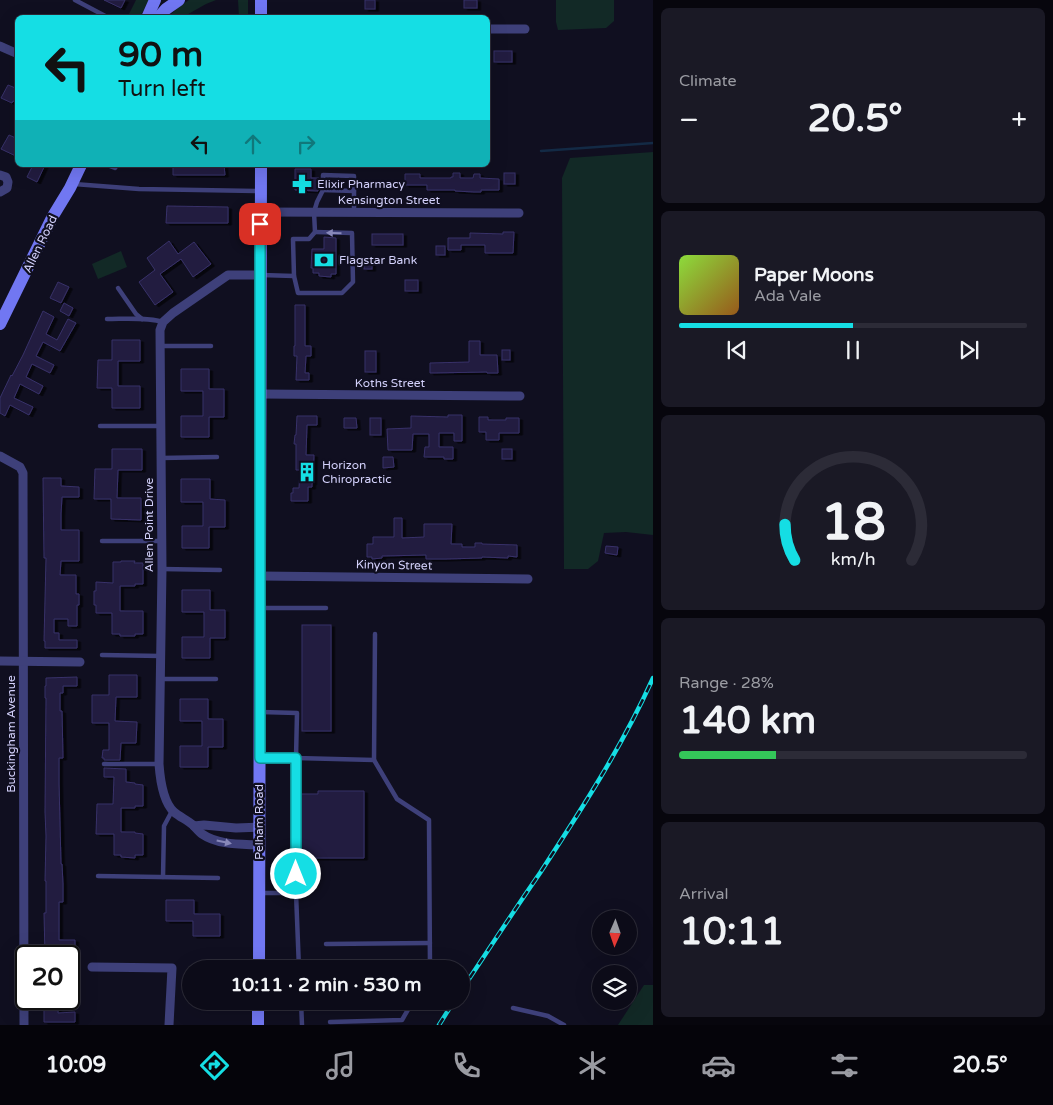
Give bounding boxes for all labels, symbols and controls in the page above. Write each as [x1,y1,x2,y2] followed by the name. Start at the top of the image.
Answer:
[118,34,203,76] text: 90 m
[35,35,100,100] icon: left
[679,71,737,91] text: Climate
[118,76,206,102] text: Turn left
[808,96,903,142] text: 20.5°
[679,103,699,137] text: −
[1011,103,1027,137] text: +
[186,130,214,158] icon: left
[239,130,267,158] icon: ahead
[292,130,320,158] icon: right
[291,173,313,195] pharmacy icon: Elixir Pharmacy
[317,177,406,191] place label: Elixir Pharmacy
[338,193,441,207] street label: Kensington Street
[239,203,281,245] pin
[246,210,274,238] icon: arrive
[20,213,60,275] street label: Allen Road
[325,228,341,236] one-way arrow
[313,249,335,271] bank icon: Flagstar Bank
[339,253,418,267] place label: Flagstar Bank
[754,264,874,286] text: Paper Moons
[754,286,821,306] text: Ada Vale
[723,336,751,364] icon: previous
[839,336,867,364] icon: pause
[955,336,983,364] icon: next
[355,376,426,390] street label: Koths Street
[322,458,392,486] place label: Horizon Chiropractic
[296,461,318,483] building icon: Horizon Chiropractic
[142,477,156,572] street label: Allen Point Drive
[820,491,886,554] text: 18
[831,549,875,570] text: km/h
[356,557,433,573] street label: Kinyon Street
[679,673,774,693] text: Range · 28%
[4,675,18,793] street label: Buckingham Avenue
[679,698,816,744] text: 140 km
[252,784,266,860] street label: Pelham Road
[217,838,232,846] one-way arrow
[269,847,321,899] position arrow
[679,884,728,904] text: Arrival
[679,909,784,955] text: 10:11
[592,910,638,955] north arrow
[592,910,637,1010] map controls
[15,945,80,1010] speed limit sign: 20
[592,965,637,1010] button: layers
[230,974,422,996] text: 10:11 · 2 min · 530 m
[197,1048,232,1083] icon: directions
[323,1048,358,1083] icon: music
[449,1048,484,1083] icon: phone
[575,1048,610,1083] icon: climate
[701,1048,736,1083] icon: car
[827,1048,862,1083] icon: filters
[45,1052,106,1078] text: 10:09
[952,1052,1007,1078] text: 20.5°

